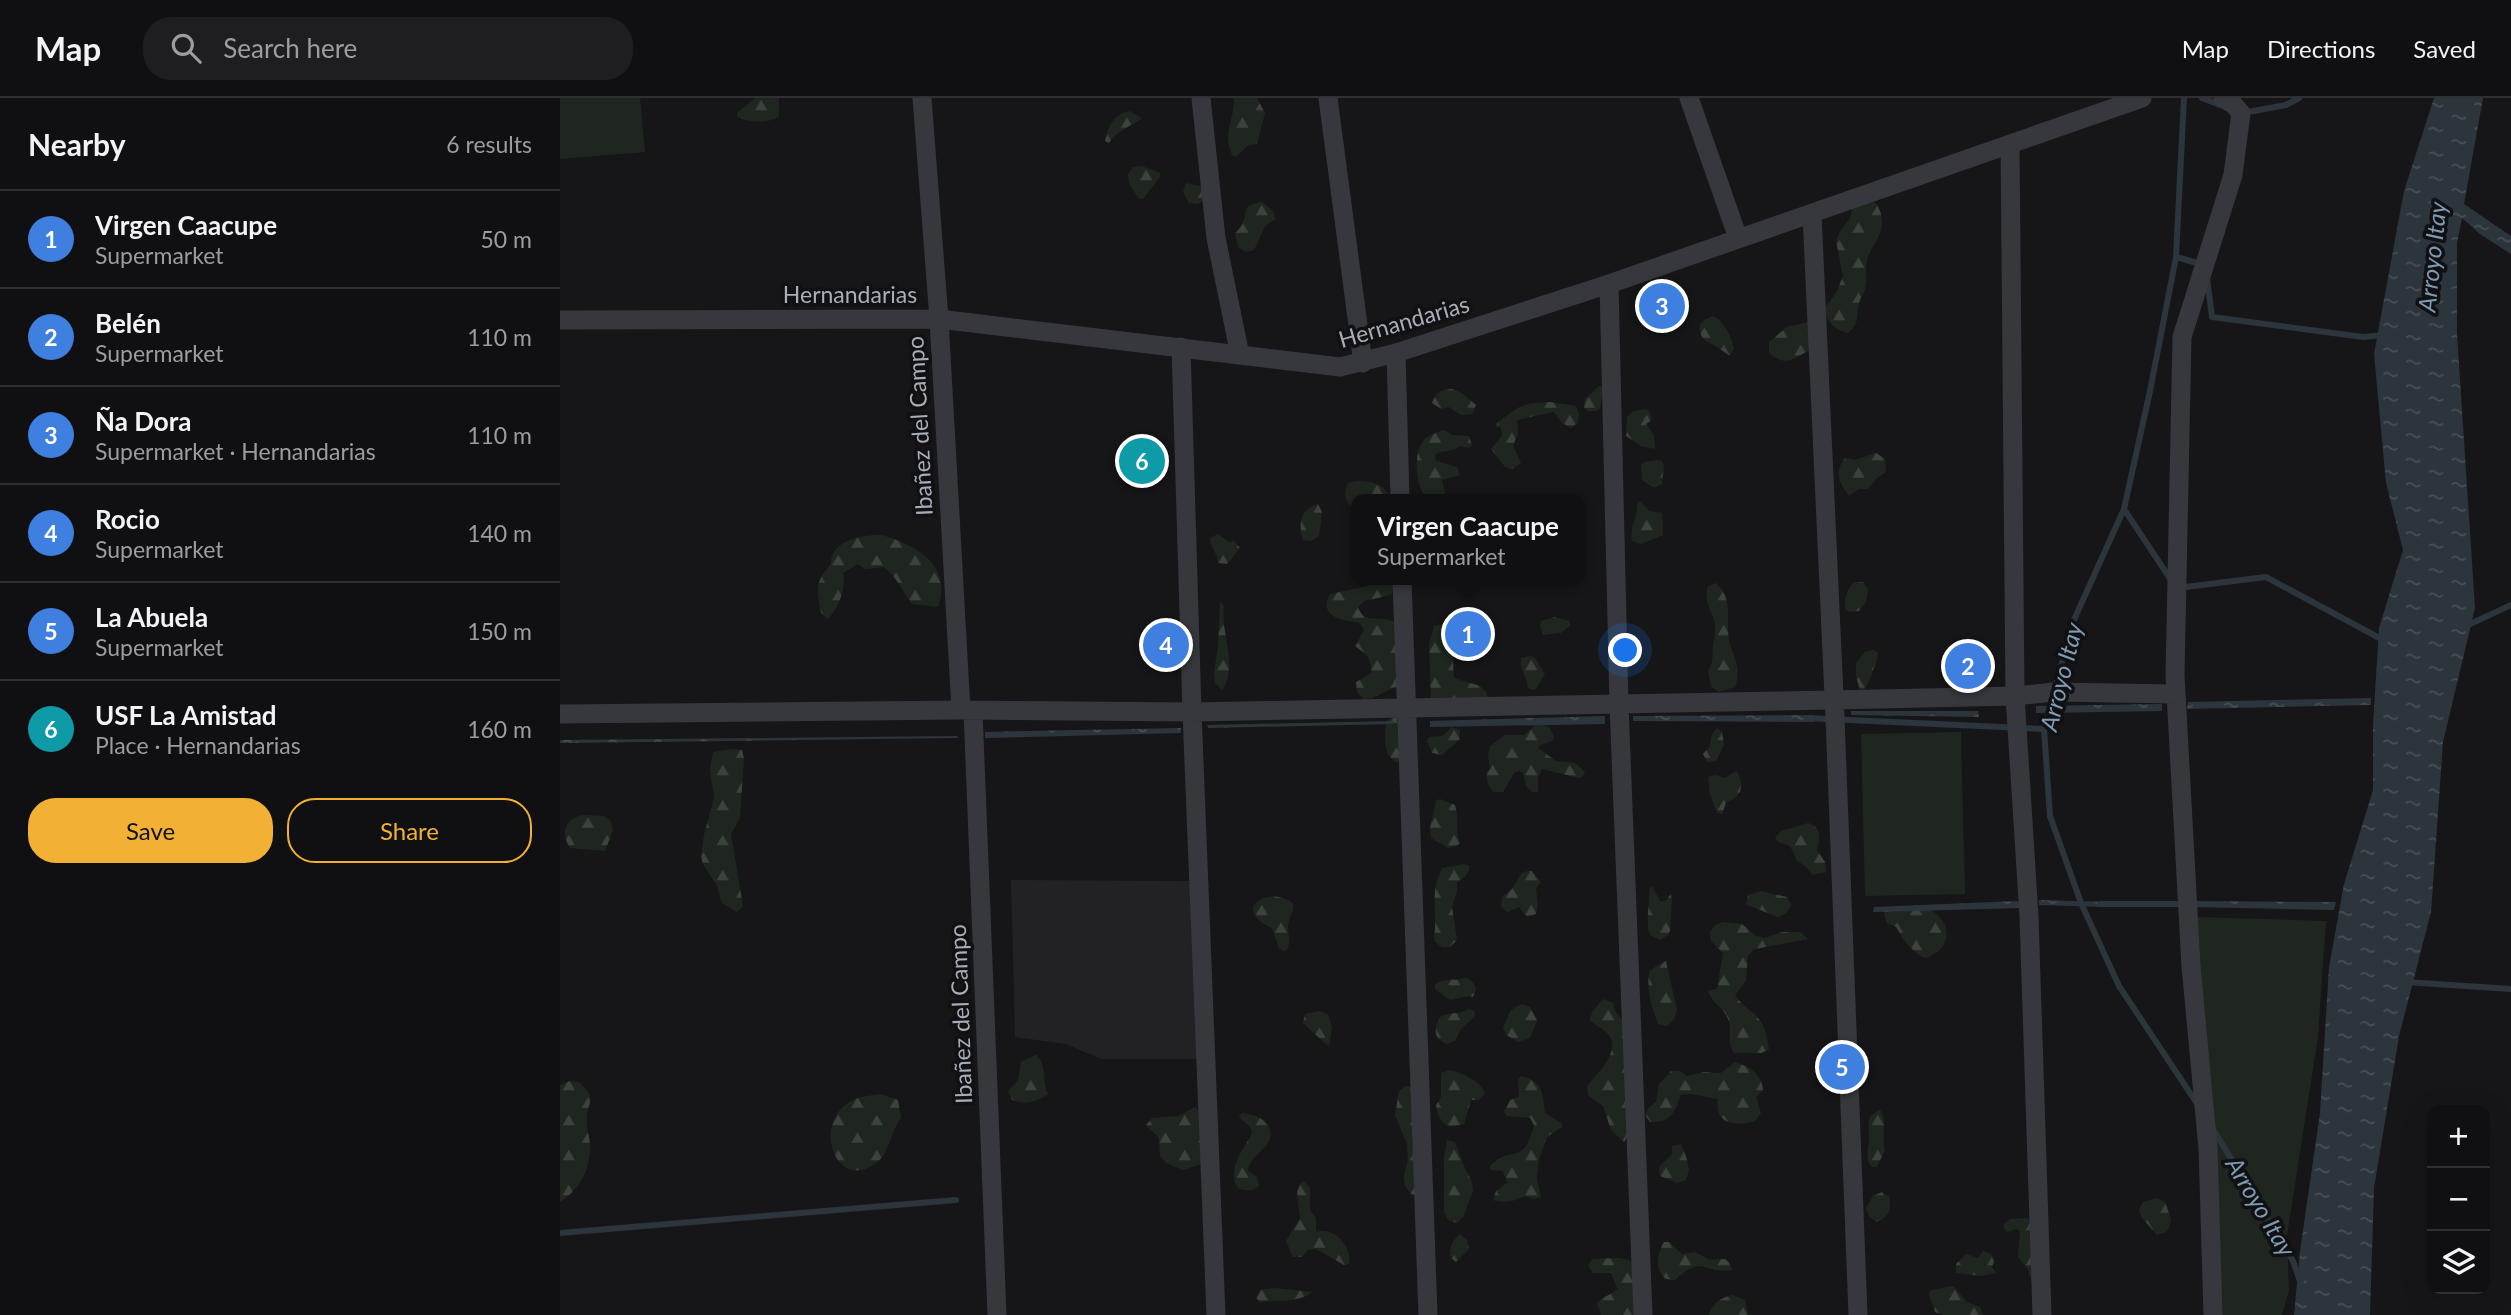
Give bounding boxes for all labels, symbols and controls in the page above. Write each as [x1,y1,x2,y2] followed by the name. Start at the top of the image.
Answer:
[143,17,633,80] search box
[35,28,101,68] text: Map
[167,29,205,67] icon: search
[223,32,357,64] text: Search here
[2182,34,2229,63] text: Map
[2267,34,2375,63] text: Directions
[2413,34,2476,63] text: Saved
[28,126,126,162] text: Nearby
[446,130,532,158] text: 6 results
[2411,200,2452,314] water label: Arroyo Itay
[95,209,277,241] text: Virgen Caacupe
[44,225,58,253] text: 1
[481,225,532,253] text: 50 m
[95,241,224,269] text: Supermarket
[783,280,917,308] street label: Hernandarias
[1639,280,1685,332] pin: 3
[1335,289,1472,353] street label: Hernandarias
[95,307,161,339] text: Belén
[44,323,58,351] text: 2
[467,323,532,351] text: 110 m
[900,336,938,517] street label: Ibañez del Campo
[95,339,224,367] text: Supermarket
[95,405,191,437] text: Ña Dora
[44,421,58,449] text: 3
[467,421,532,449] text: 110 m
[1119,435,1165,487] pin: 6
[95,437,376,465] text: Supermarket · Hernandarias
[1351,494,1585,585] popup
[95,503,160,535] text: Rocio
[1377,510,1559,542] text: Virgen Caacupe
[44,519,58,547] text: 4
[467,519,532,547] text: 140 m
[95,535,224,563] text: Supermarket
[1377,542,1506,570] text: Supermarket
[95,601,208,633] text: La Abuela
[1445,608,1491,660] pin: 1
[44,617,58,645] text: 5
[467,617,532,645] text: 150 m
[1143,619,1189,671] pin: 4
[2033,619,2088,735] water label: Arroyo Itay
[95,633,224,661] text: Supermarket
[1608,633,1642,667] your location
[1945,640,1991,692] pin: 2
[95,699,277,731] text: USF La Amistad
[44,715,58,743] text: 6
[467,715,532,743] text: 160 m
[95,731,301,759] text: Place · Hernandarias
[28,798,273,863] button: Save
[287,798,532,863] button: Share
[943,924,977,1104] street label: Ibañez del Campo
[1819,1041,1865,1093] pin: 5
[2427,1105,2490,1294] map controls
[2427,1105,2490,1168] button: +
[2220,1151,2302,1262] water label: Arroyo Itay
[2427,1168,2490,1231] button: −
[2427,1231,2490,1294] button: layers

